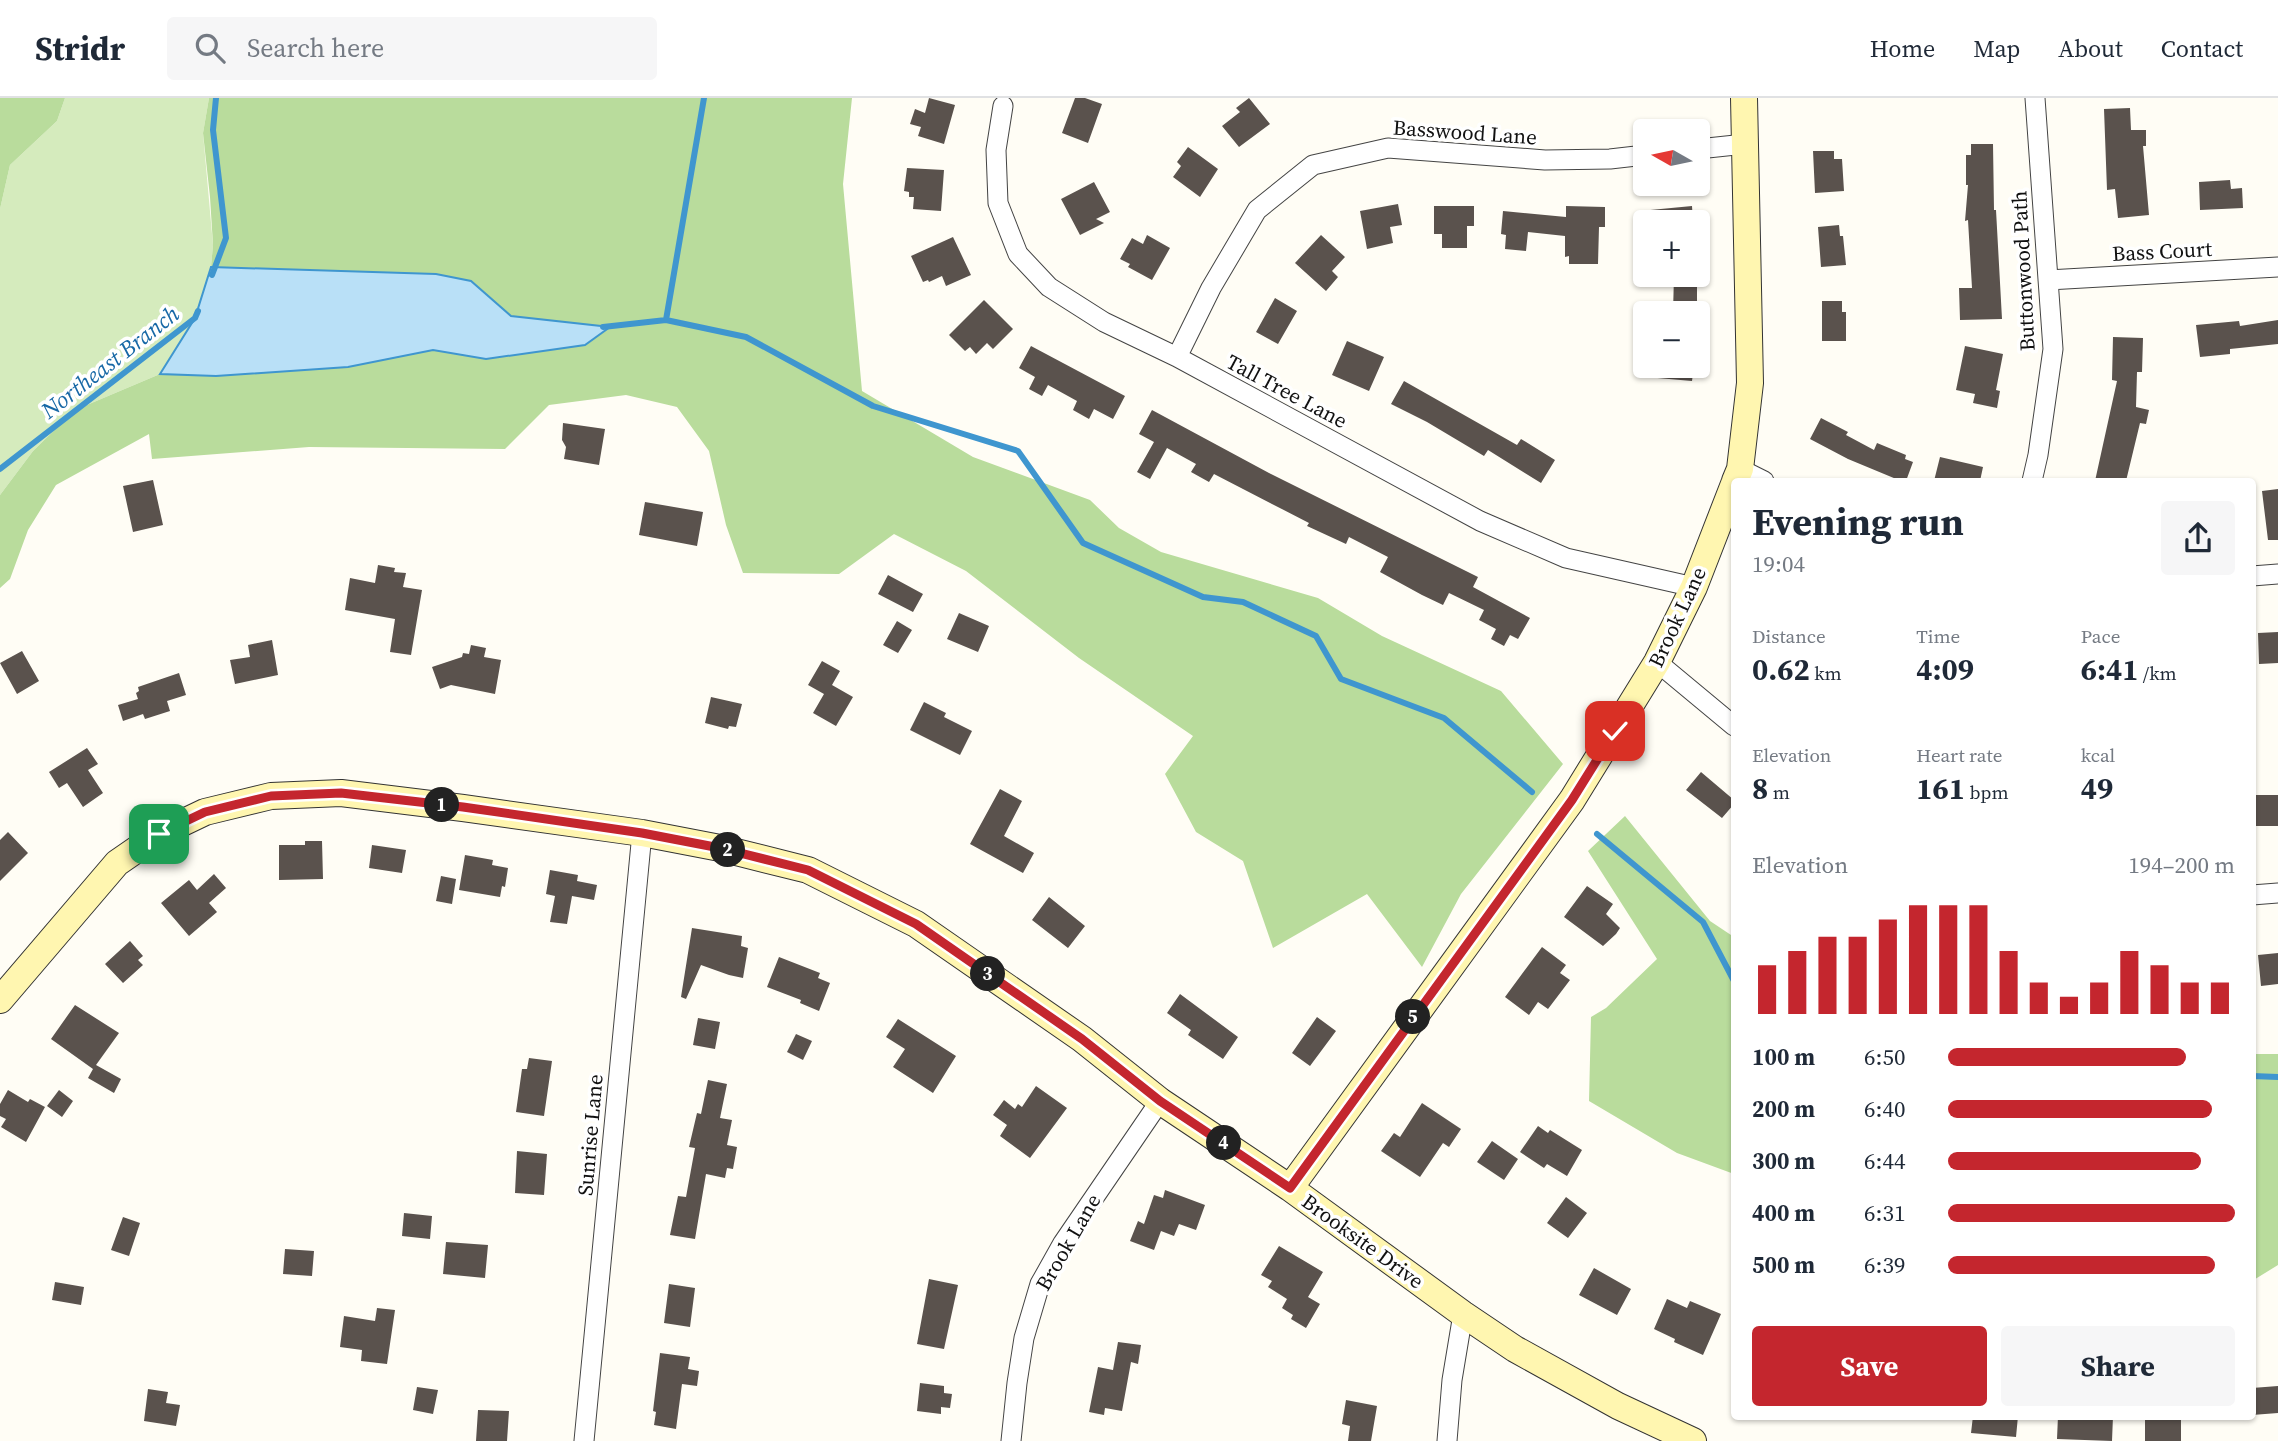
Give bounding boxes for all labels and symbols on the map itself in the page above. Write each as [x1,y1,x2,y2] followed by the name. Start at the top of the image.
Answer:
[1392,113,1538,151] street label: Basswood Lane
[1633,119,1710,196] north arrow
[2004,190,2042,352] street label: Buttonwood Path
[2111,234,2213,268] street label: Bass Court
[33,298,186,427] water label: Northeast Branch
[1221,347,1353,435] street label: Tall Tree Lane
[1641,562,1713,672] street label: Brook Lane
[1585,701,1645,761] pin
[424,788,460,822] pin: 1
[129,804,189,864] pin
[710,832,746,868] pin: 2
[970,956,1006,992] pin: 3
[1396,1000,1430,1034] pin: 5
[570,1073,610,1197] street label: Sunrise Lane
[1206,1126,1242,1160] pin: 4
[1296,1187,1430,1295] street label: Brooksite Drive
[1029,1188,1107,1296] street label: Brook Lane

